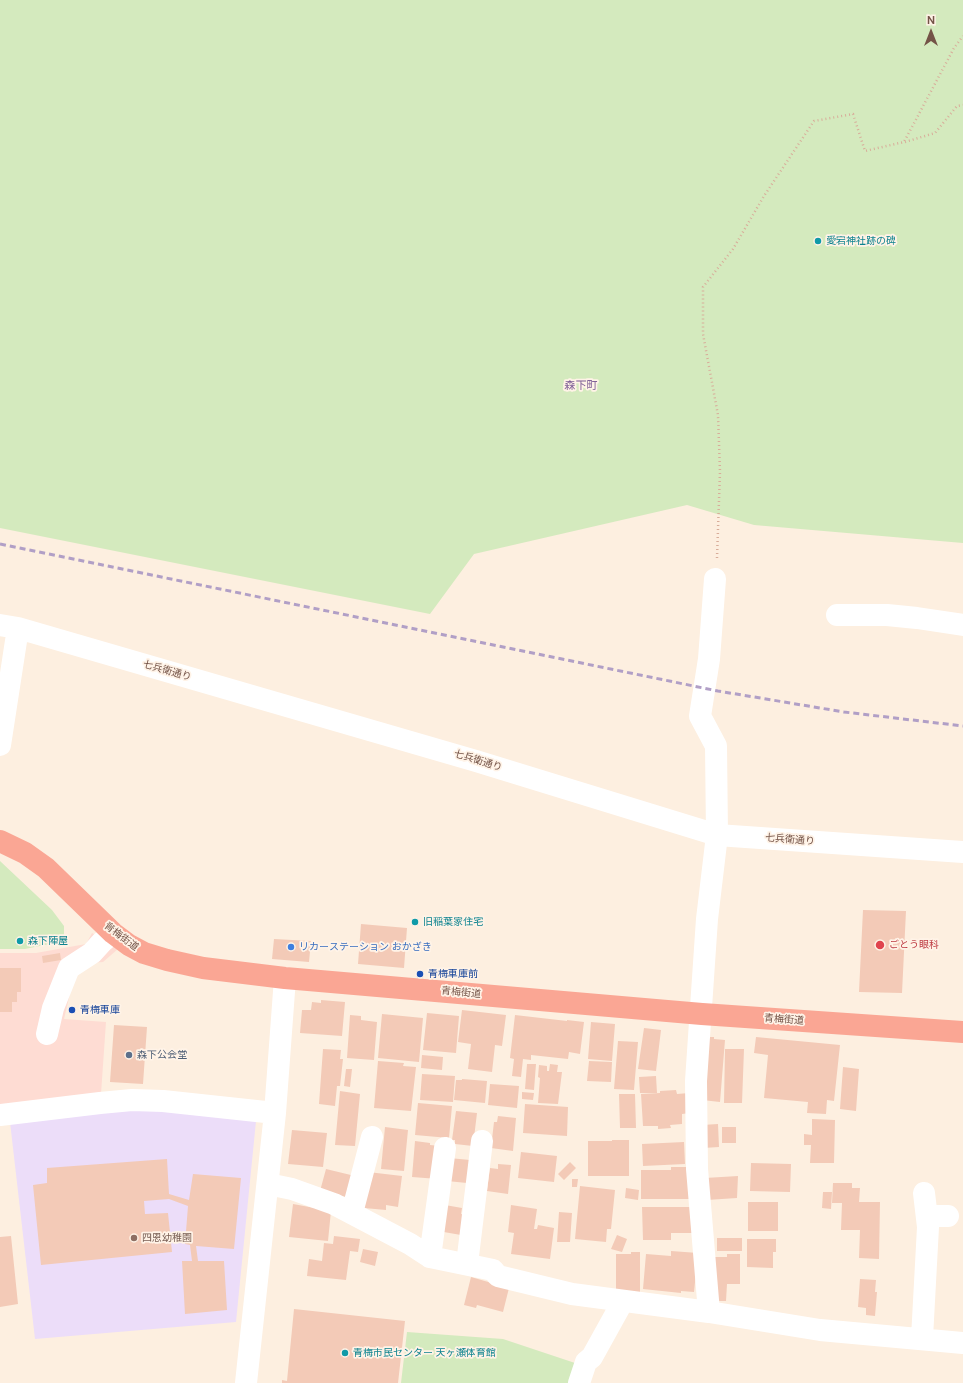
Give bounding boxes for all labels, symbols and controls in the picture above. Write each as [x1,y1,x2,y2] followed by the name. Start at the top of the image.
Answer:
[911,12,951,52] north arrow
[927,13,935,27] text: N
[826,235,896,247] place label: 愛宕神社跡の碑
[813,236,823,246] marker: 愛宕神社跡の碑
[565,379,597,393] district label: 森下町
[141,658,193,684] street label: 七兵衛通り
[452,748,504,774] street label: 七兵衛通り
[765,832,815,848] street label: 七兵衛通り
[423,916,483,928] place label: 旧稲葉家住宅
[410,917,420,927] marker: 旧稲葉家住宅
[101,920,141,954] street label: 青梅街道
[28,935,68,947] place label: 森下陣屋
[15,936,25,946] marker: 森下陣屋
[874,939,886,951] marker: ごとう眼科
[889,939,939,951] place label: ごとう眼科
[299,941,432,953] place label: リカーステーション おかざき
[286,942,296,952] marker: リカーステーション おかざき
[428,968,478,980] place label: 青梅車庫前
[415,969,425,979] marker: 青梅車庫前
[441,985,481,1001] street label: 青梅街道
[80,1004,120,1016] place label: 青梅車庫
[67,1005,77,1015] marker: 青梅車庫
[764,1013,804,1027] street label: 青梅街道
[137,1049,187,1061] place label: 森下公会堂
[124,1050,134,1060] marker: 森下公会堂
[142,1232,192,1244] place label: 四恩幼稚園
[129,1233,139,1243] marker: 四恩幼稚園
[353,1347,496,1359] place label: 青梅市民センター 天ヶ瀬体育館
[340,1348,350,1358] marker: 青梅市民センター 天ヶ瀬体育館

